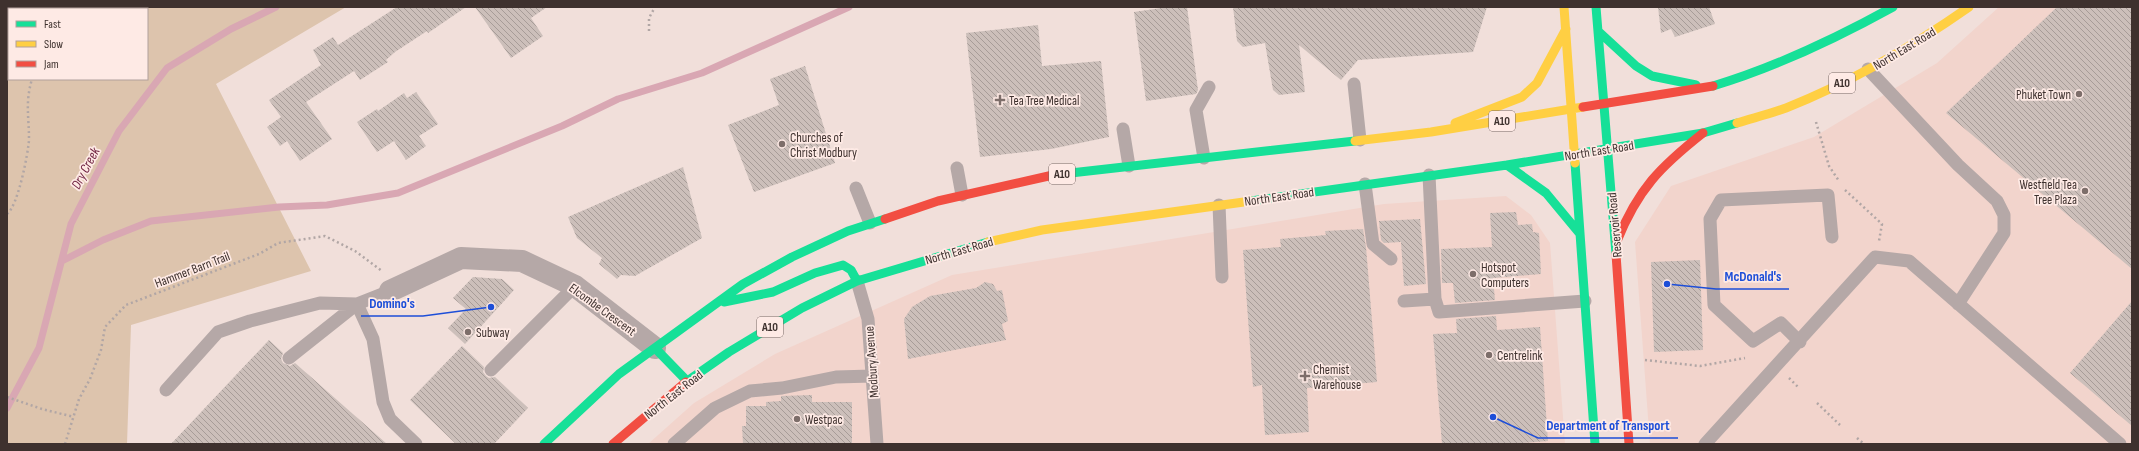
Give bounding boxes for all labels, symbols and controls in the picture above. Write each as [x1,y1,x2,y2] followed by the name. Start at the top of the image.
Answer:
[8,8,148,80] legend
[44,17,61,32] text: Fast
[1870,24,1939,74] street label: North East Road
[44,37,63,52] text: Slow
[43,57,59,72] text: Jam
[1829,73,1855,93] road number: A10
[2016,87,2071,103] place label: Phuket Town
[2074,89,2084,99] marker: Phuket Town
[1009,93,1079,109] place label: Tea Tree Medical
[994,94,1006,106] marker: Tea Tree Medical
[1489,111,1515,131] road number: A10
[790,130,857,161] place label: Churches of Christ Modbury
[1563,138,1635,164] street label: North East Road
[777,139,787,149] marker: Churches of Christ Modbury
[67,144,104,192] water label: Dry Creek
[1049,164,1075,184] road number: A10
[2019,177,2077,208] place label: Westfield Tea Tree Plaza
[1243,184,1315,210] street label: North East Road
[2080,186,2090,196] marker: Westfield Tea Tree Plaza
[1604,192,1626,258] street label: Reservoir Road
[923,234,995,268] street label: North East Road
[153,248,232,292] street label: Hammer Barn Trail
[1481,260,1529,291] place label: Hotspot Computers
[1716,263,1789,289] callout: McDonald's
[1725,268,1781,285] text: McDonald's
[1468,269,1478,279] marker: Hotspot Computers
[566,280,639,340] street label: Elcombe Crescent
[361,290,423,316] callout: Domino's
[369,295,415,312] text: Domino's
[757,317,783,337] road number: A10
[476,325,509,341] place label: Subway
[862,325,882,398] street label: Modbury Avenue
[463,327,473,337] marker: Subway
[1497,348,1542,364] place label: Centrelink
[1484,350,1494,360] marker: Centrelink
[1313,362,1361,393] place label: Chemist Warehouse
[641,367,706,423] street label: North East Road
[1300,371,1310,381] marker: Chemist Warehouse
[805,412,843,428] place label: Westpac
[1538,412,1678,438] callout: Department of Transport
[792,414,802,424] marker: Westpac
[1546,417,1670,434] text: Department of Transport

